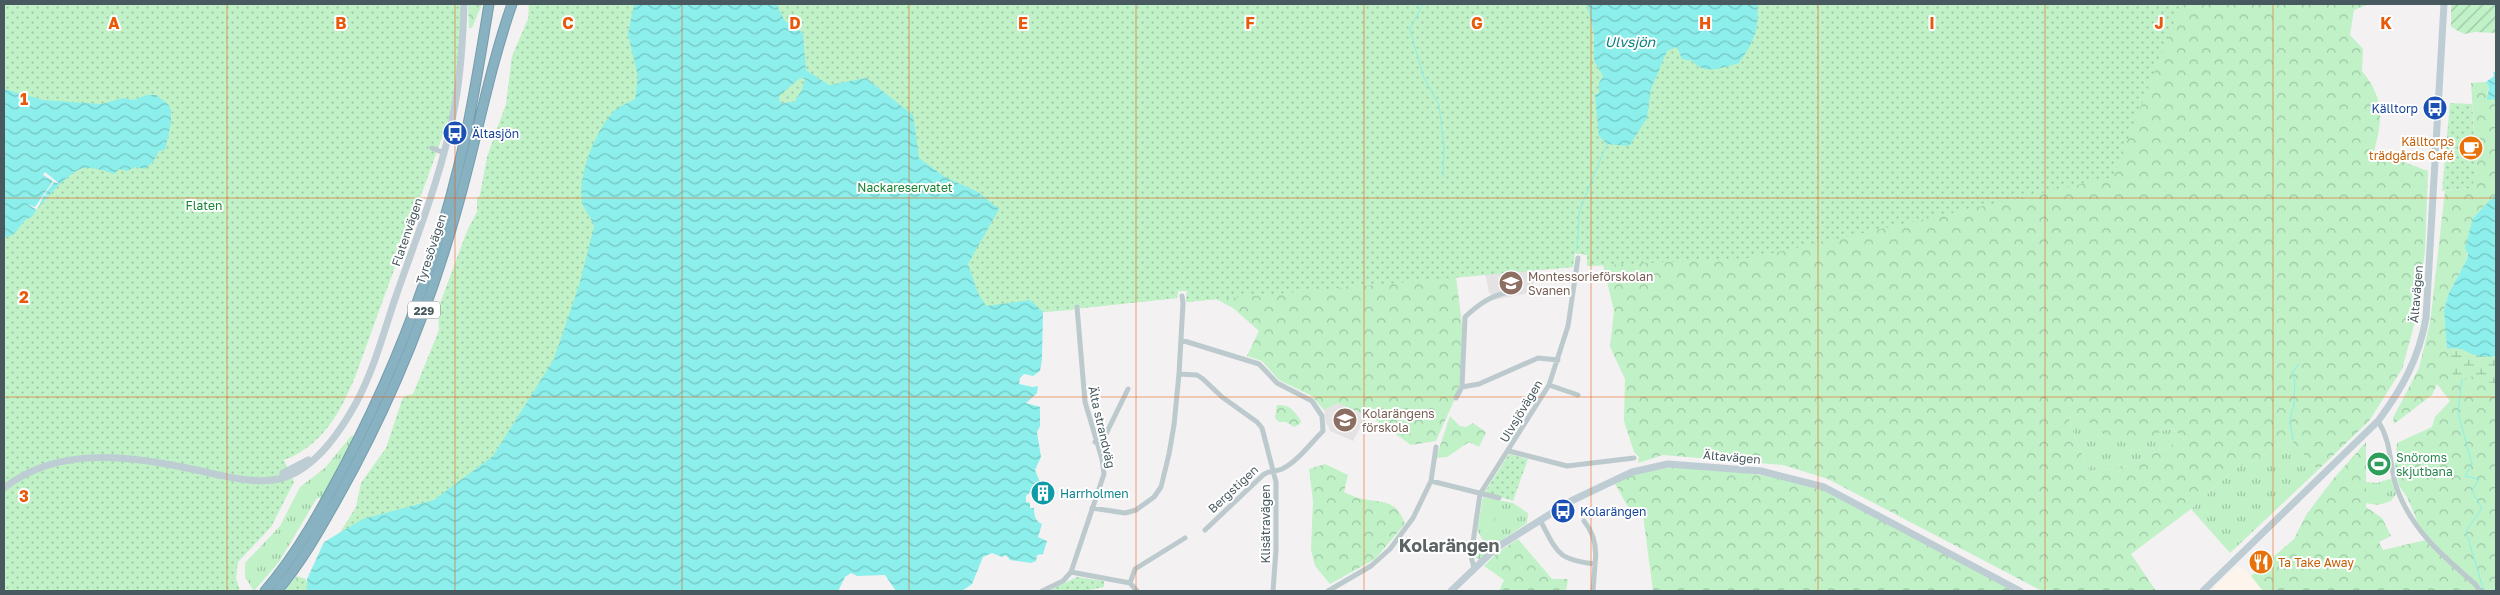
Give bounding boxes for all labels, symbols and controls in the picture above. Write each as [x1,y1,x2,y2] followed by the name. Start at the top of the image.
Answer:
[108,13,120,33] text: A
[335,13,347,33] text: B
[562,13,574,33] text: C
[789,13,801,33] text: D
[1018,13,1028,33] text: E
[1245,13,1255,33] text: F
[1471,13,1483,33] text: G
[1699,13,1711,33] text: H
[1929,13,1935,33] text: I
[2154,13,2164,33] text: J
[2380,13,2392,33] text: K
[1605,33,1657,50] water label: Ulvsjön
[20,89,28,109] text: 1
[2422,95,2448,121] bus stop icon: Källtorp
[2372,101,2418,116] place label: Källtorp
[442,120,468,146] bus stop icon: Ältasjön
[472,126,519,141] place label: Ältasjön
[2369,134,2454,163] place label: Källtorps trädgårds Café
[2458,135,2484,161] cafe icon: Källtorps trädgårds Café
[857,180,953,195] park label: Nackareservatet
[388,196,426,268] street label: Flatenvägen
[186,198,222,213] park label: Flaten
[413,212,449,286] street label: Tyresövägen
[2406,265,2426,323] street label: Ältavägen
[1528,269,1653,298] place label: Montessorieförskolan Svanen
[1498,270,1524,296] school or university icon: Montessorieförskolan Svanen
[19,287,29,307] text: 2
[408,302,440,318] road number: 229
[1496,377,1546,445] street label: Ulvsjövägen
[1085,384,1119,470] street label: Älta strandväg
[1362,406,1435,435] place label: Kolarängens förskola
[1332,407,1358,433] school or university icon: Kolarängens förskola
[1703,447,1761,467] street label: Ältavägen
[2396,450,2453,479] place label: Snöroms skjutbana
[2366,451,2392,477] sports icon: Snöroms skjutbana
[1205,462,1261,516] street label: Bergstigen
[1030,480,1056,506] building icon: Harrholmen
[1258,484,1273,564] street label: Klisätravägen
[19,486,29,506] text: 3
[1060,486,1129,501] place label: Harrholmen
[1550,498,1576,524] bus stop icon: Kolarängen
[1580,504,1646,519] place label: Kolarängen
[1399,534,1499,556] district label: Kolarängen
[2248,549,2274,575] restaurant icon: Ta Take Away
[2278,555,2354,570] place label: Ta Take Away

